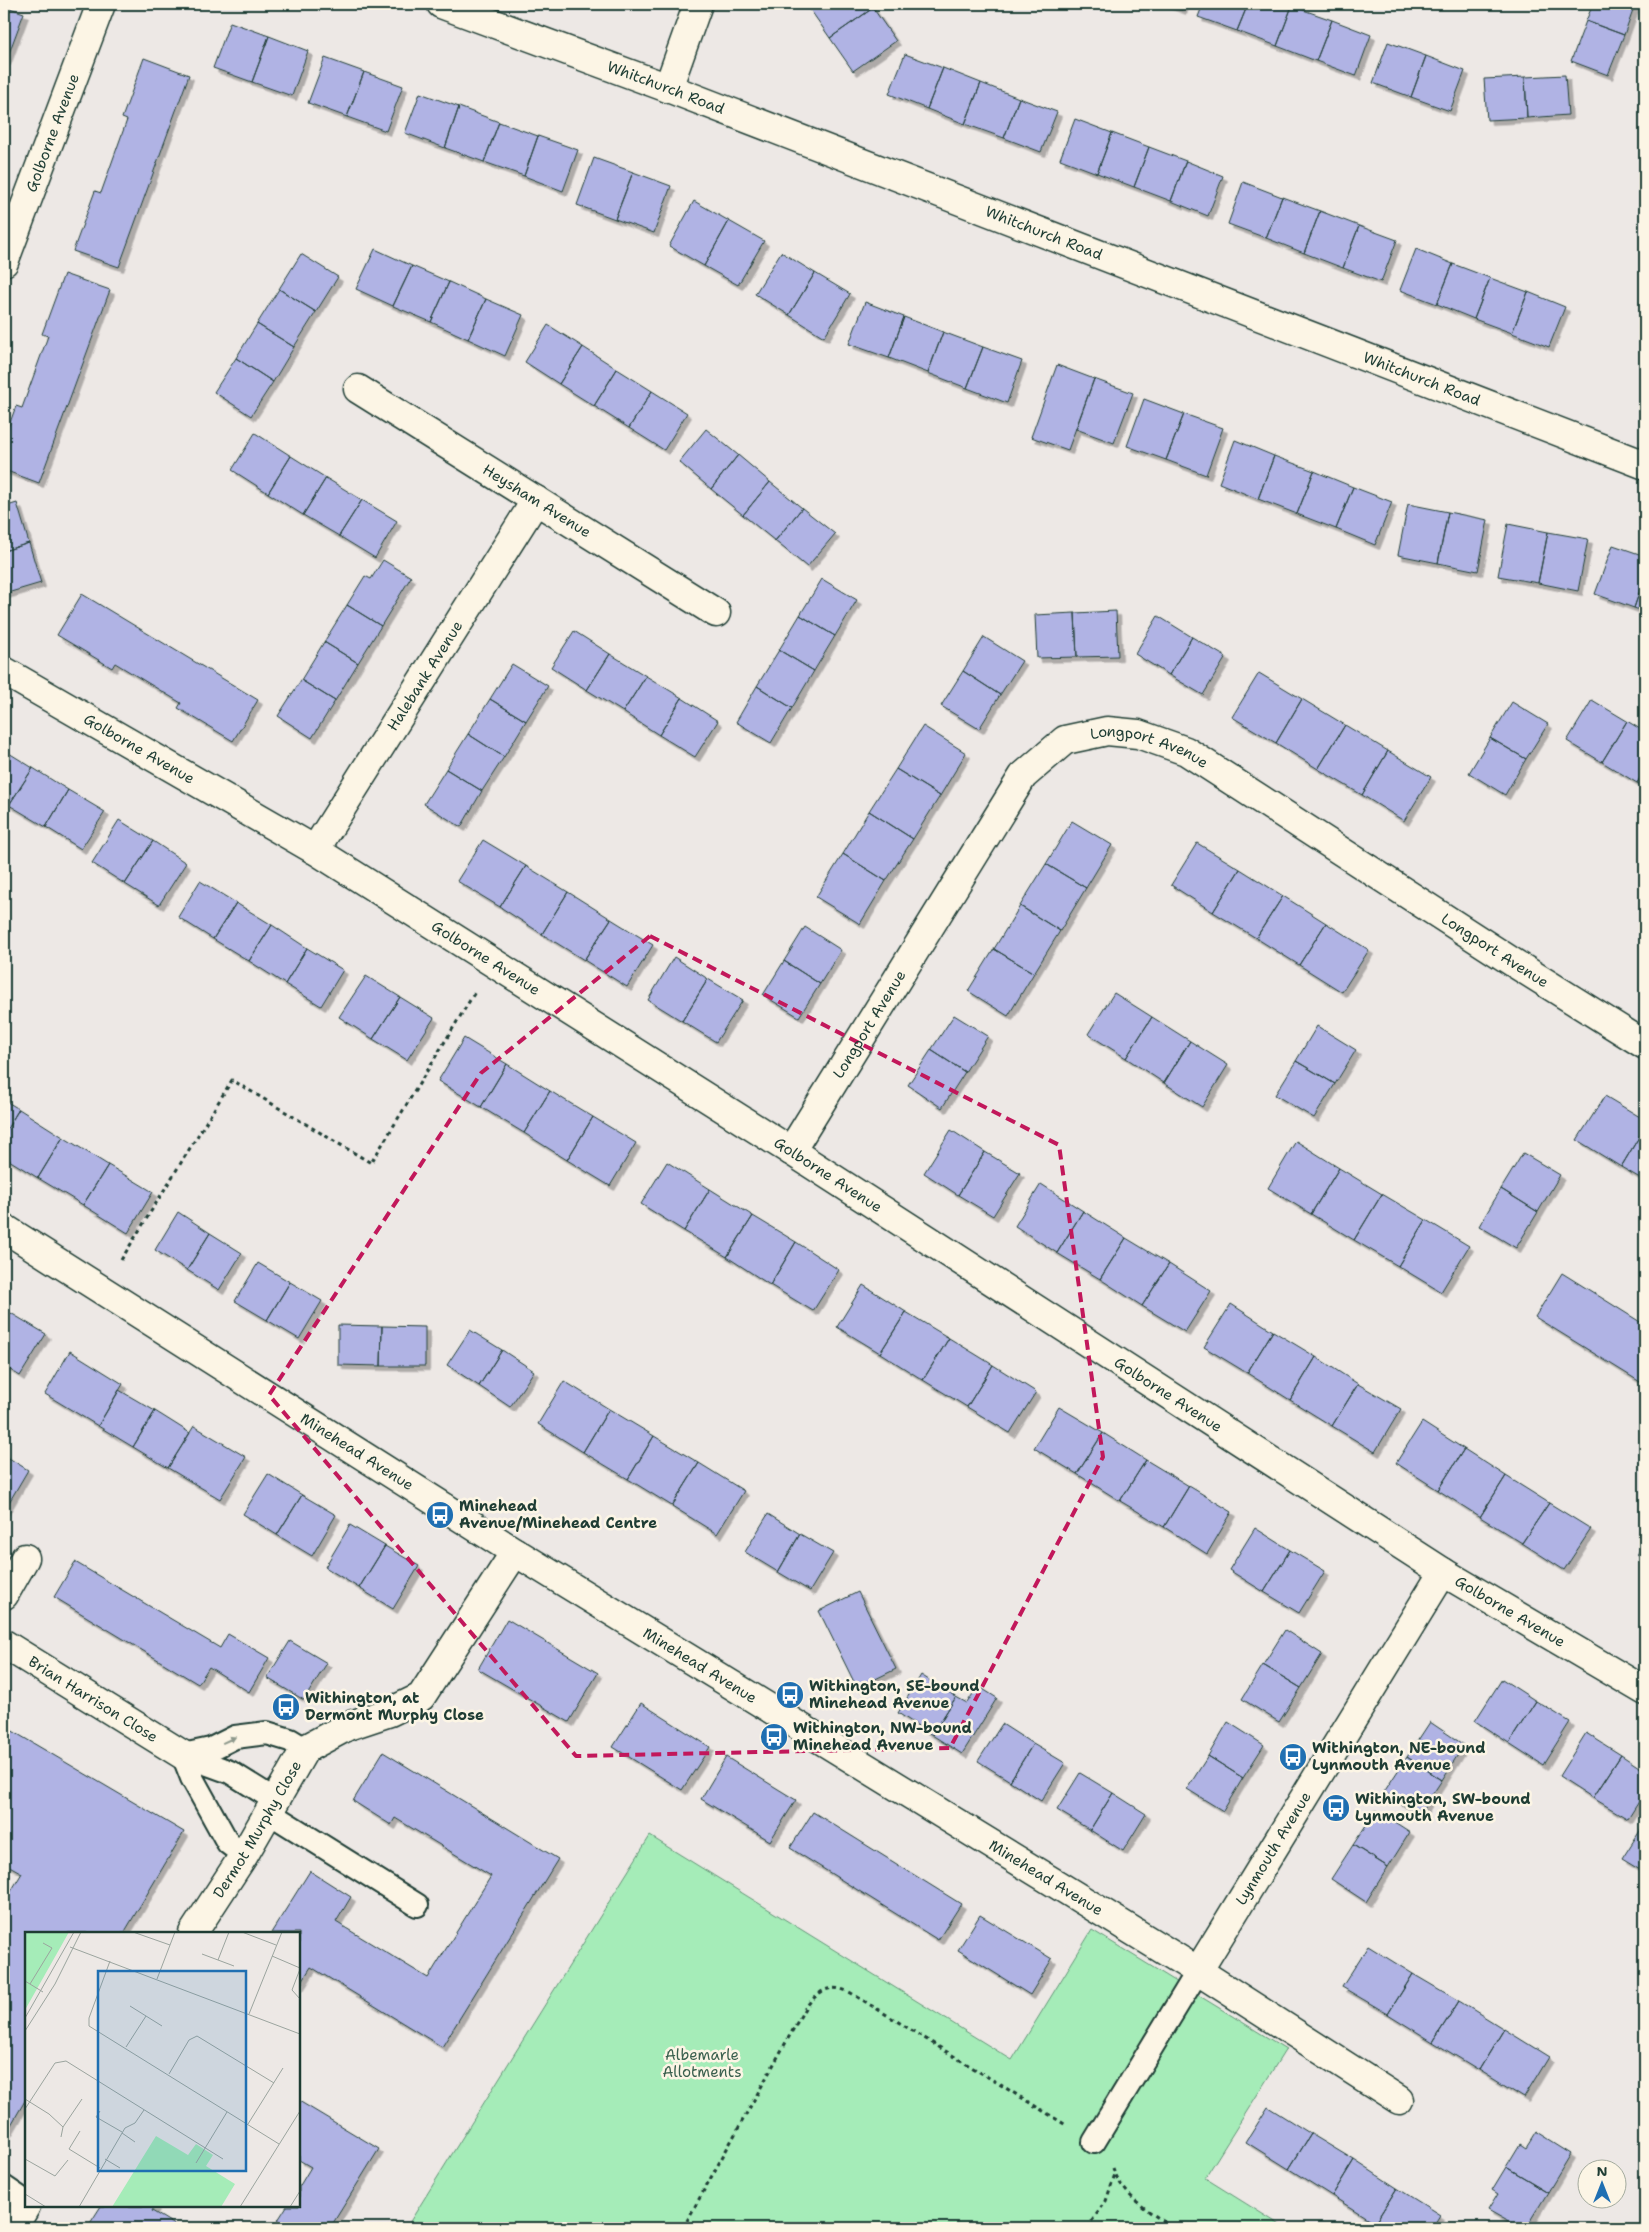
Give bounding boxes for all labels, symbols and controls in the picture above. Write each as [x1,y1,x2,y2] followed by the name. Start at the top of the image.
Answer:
[604,56,728,119] street label: Whitchurch Road
[21,71,84,195] street label: Golborne Avenue
[982,201,1106,265] street label: Whitchurch Road
[1360,347,1484,411] street label: Whitchurch Road
[479,459,595,542] street label: Heysham Avenue
[383,617,467,735] street label: Halebank Avenue
[80,709,198,789] street label: Golborne Avenue
[1088,721,1212,773] street label: Longport Avenue
[1437,909,1552,992] street label: Longport Avenue
[428,916,544,1000] street label: Golborne Avenue
[828,966,910,1082] street label: Longport Avenue
[770,1133,886,1217] street label: Golborne Avenue
[1110,1352,1226,1437] street label: Golborne Avenue
[297,1409,417,1495] street label: Minehead Avenue
[459,1496,657,1533] place label: Minehead Avenue/Minehead Centre
[425,1500,455,1530] bus stop icon: Minehead Avenue/Minehead Centre
[1451,1571,1569,1652] street label: Golborne Avenue
[639,1623,761,1708] street label: Minehead Avenue
[25,1652,162,1747] street label: Brian Harrison Close
[809,1676,980,1713] place label: Withington, SE-bound Minehead Avenue
[775,1680,805,1710] bus stop icon: Withington, SE-bound Minehead Avenue
[305,1688,484,1725] place label: Withington, at Dermont Murphy Close
[271,1692,301,1722] bus stop icon: Withington, at Dermont Murphy Close
[793,1718,972,1755] place label: Withington, NW-bound Minehead Avenue
[759,1722,789,1752] bus stop icon: Withington, NW-bound Minehead Avenue
[222,1736,236,1744] one-way arrow
[1312,1738,1486,1775] place label: Withington, NE-bound Lynmouth Avenue
[1278,1742,1308,1772] bus stop icon: Withington, NE-bound Lynmouth Avenue
[208,1757,306,1902] street label: Dermot Murphy Close
[1231,1788,1316,1909] street label: Lynmouth Avenue
[1355,1789,1531,1826] place label: Withington, SW-bound Lynmouth Avenue
[1321,1793,1351,1823] bus stop icon: Withington, SW-bound Lynmouth Avenue
[985,1835,1107,1920] street label: Minehead Avenue
[25,1932,300,2207] inset map
[662,2045,742,2082] park label: Albemarle Allotments
[1576,2160,1626,2210] north arrow
[1596,2162,1608,2180] text: N

